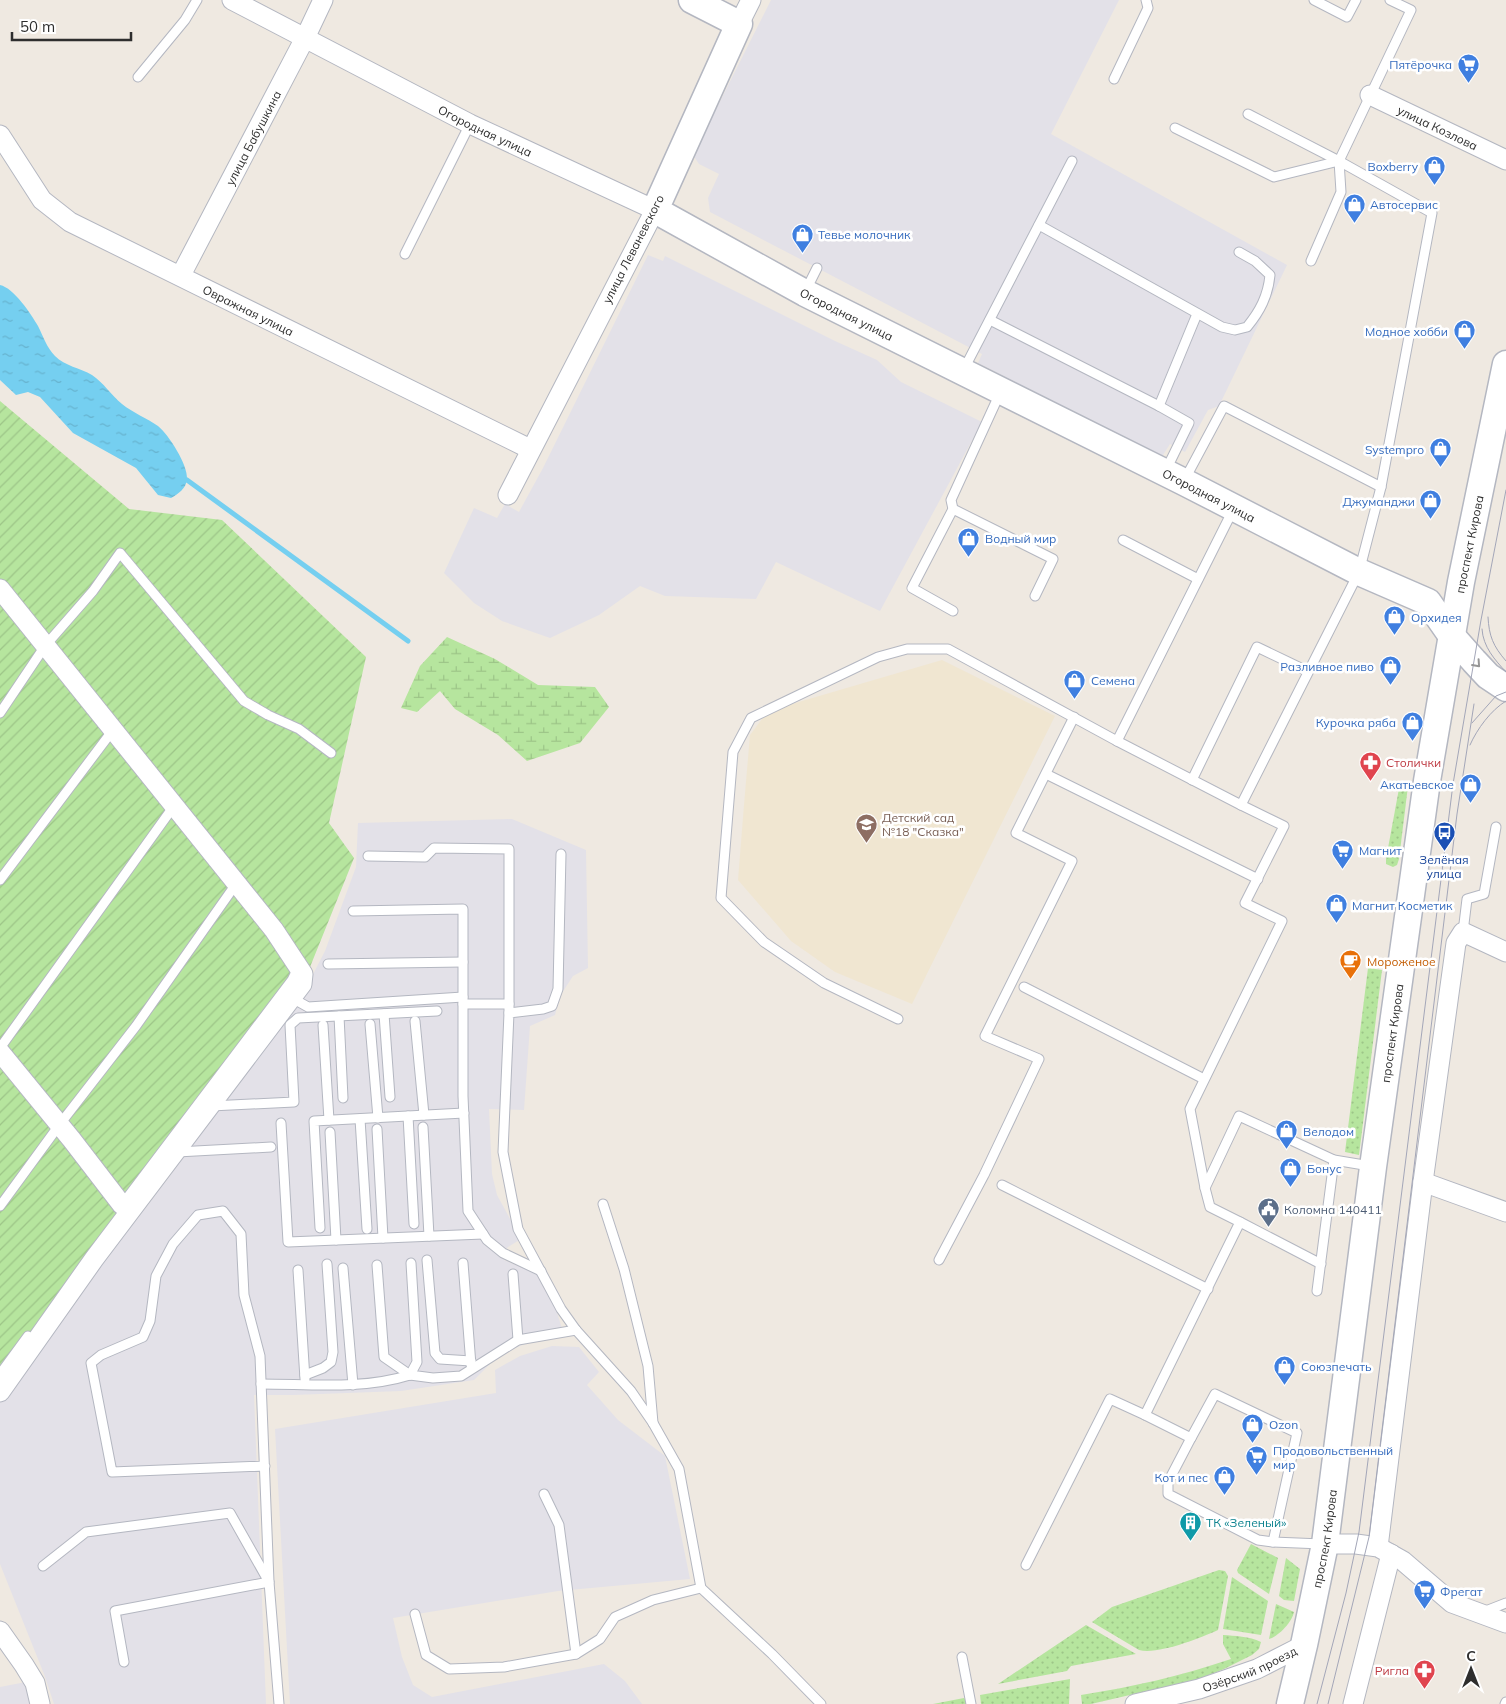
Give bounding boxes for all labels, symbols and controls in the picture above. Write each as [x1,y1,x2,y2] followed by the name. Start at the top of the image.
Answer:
[12,10,131,42] scale bar
[20,17,55,36] text: 50 m
[1456,52,1480,83] supermarket icon: Пятёрочка
[1389,57,1452,72] place label: Пятёрочка
[222,88,284,188] street label: улица Бабушкина
[436,101,535,159] street label: Огородная улица
[1395,102,1480,153] street label: улица Козлова
[1422,154,1446,185] shop icon: Boxberry
[1368,159,1419,174] place label: Boxberry
[599,192,667,306] street label: улица Леваневского
[1342,192,1366,223] shop icon: Автосервис
[1370,197,1438,212] place label: Автосервис
[790,222,814,253] shop icon: Тевье молочник
[818,227,911,242] place label: Тевье молочник
[200,281,296,339] street label: Овражная улица
[798,284,896,343] street label: Огородная улица
[1452,319,1476,350] shop icon: Модное хобби
[1365,324,1448,339] place label: Модное хобби
[1428,437,1452,468] shop icon: Systempro
[1365,442,1424,457] place label: Systempro
[1160,465,1258,525] street label: Огородная улица
[1419,489,1443,520] shop icon: Джуманджи
[1342,494,1415,509] place label: Джуманджи
[1452,494,1486,594] street label: проспект Кирова
[957,526,981,557] shop icon: Водный мир
[985,531,1056,546] place label: Водный мир
[1383,605,1407,636] shop icon: Орхидея
[1411,610,1462,625] place label: Орхидея
[1378,654,1402,685] shop icon: Разливное пиво
[1471,658,1480,667] one-way arrow
[1280,659,1374,674] place label: Разливное пиво
[1063,668,1087,699] shop icon: Семена
[1091,673,1135,688] place label: Семена
[1400,710,1424,741] shop icon: Курочка ряба
[1316,715,1396,730] place label: Курочка ряба
[1358,750,1382,781] pharmacy icon: Столички
[1386,755,1441,770] place label: Столички
[1458,772,1482,803] shop icon: Акатьевское
[1380,777,1454,792] place label: Акатьевское
[882,810,964,839] place label: Детский сад №18 "Сказка"
[854,812,878,843] school or university icon: Детский сад №18 "Сказка"
[1432,820,1456,851] bus stop icon: Зелёная улица
[1331,838,1355,869] supermarket icon: Магнит
[1359,843,1402,858] place label: Магнит
[1419,852,1469,881] place label: Зелёная улица
[1324,893,1348,924] shop icon: Магнит Косметик
[1352,898,1453,913] place label: Магнит Косметик
[1339,949,1363,980] cafe icon: Мороженое
[1367,954,1436,969] place label: Мороженое
[1377,983,1406,1084] street label: проспект Кирова
[1275,1119,1299,1150] shop icon: Велодом
[1303,1124,1354,1139] place label: Велодом
[1279,1156,1303,1187] shop icon: Бонус
[1307,1161,1342,1176] place label: Бонус
[1256,1197,1280,1228] public building icon: Коломна 140411
[1284,1202,1382,1217] place label: Коломна 140411
[1273,1354,1297,1385] shop icon: Союзпечать
[1301,1359,1372,1374] place label: Союзпечать
[1241,1412,1265,1443] shop icon: Ozon
[1269,1417,1298,1432] place label: Ozon
[1273,1443,1393,1472] place label: Продовольственный мир
[1245,1445,1269,1476] supermarket icon: Продовольственный мир
[1212,1465,1236,1496] shop icon: Кот и пес
[1155,1470,1208,1485] place label: Кот и пес
[1309,1488,1339,1589] street label: проспект Кирова
[1178,1510,1202,1541] building icon: ТК «Зеленый»
[1206,1515,1287,1530] place label: ТК «Зеленый»
[1412,1579,1436,1610] supermarket icon: Фрегат
[1440,1584,1483,1599] place label: Фрегат
[1200,1643,1299,1695] street label: Озёрский проезд
[1446,1644,1496,1694] north arrow
[1466,1647,1476,1665] text: С
[1413,1658,1437,1689] pharmacy icon: Ригла
[1375,1663,1409,1678] place label: Ригла

